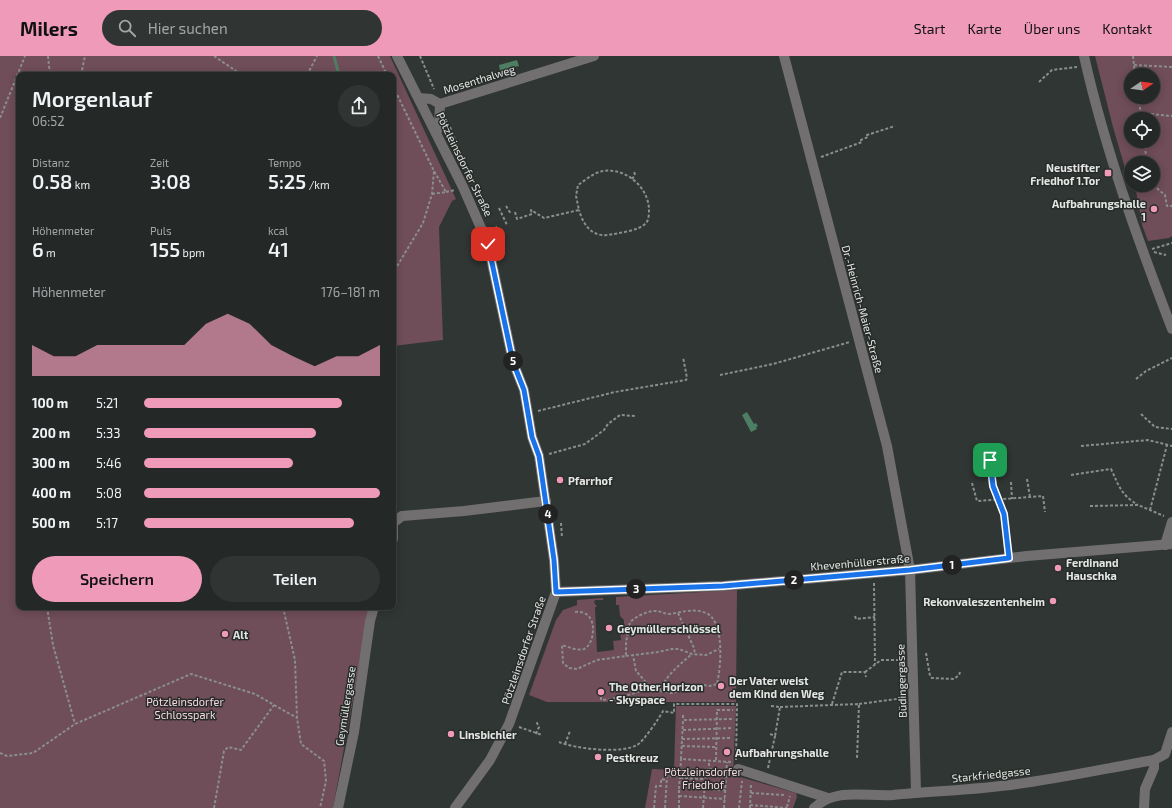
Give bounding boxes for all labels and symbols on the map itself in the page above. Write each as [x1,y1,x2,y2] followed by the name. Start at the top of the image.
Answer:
[441,62,517,96] street label: Mosenthalweg
[1124,68,1160,104] north arrow
[434,110,496,218] street label: Pötzleinsdorfer Straße
[1030,161,1100,187] place label: Neustifter Friedhof 1.Tor
[1103,168,1113,178] marker: Neustifter Friedhof 1.Tor
[1052,197,1146,223] place label: Aufbahrungshalle 1
[1149,204,1159,214] marker: Aufbahrungshalle 1
[471,227,505,261] pin
[840,244,886,374] street label: Dr.-Heinrich-Maier-Straße
[503,351,523,371] pin: 5
[973,443,1007,477] pin
[568,474,613,487] place label: Pfarrhof
[555,475,565,485] marker: Pfarrhof
[538,504,558,524] pin: 4
[810,551,910,573] street label: Khevenhüllerstraße
[942,555,962,575] pin: 1
[1066,556,1118,582] place label: Ferdinand Hauschka
[1053,563,1063,573] marker: Ferdinand Hauschka
[784,570,804,590] pin: 2
[626,579,646,599] pin: 3
[498,594,548,706] street label: Pötzleinsdorfer Straße
[923,595,1045,608] place label: Rekonvaleszentenheim
[1048,596,1058,606] marker: Rekonvaleszentenheim
[617,622,721,636] place label: Geymüllerschlössel
[604,623,614,633] marker: Geymüllerschlössel
[233,628,249,641] place label: Alt
[220,629,230,639] marker: Alt
[893,644,909,718] street label: Büdingergasse
[332,665,358,747] street label: Geymüllergasse
[729,674,825,700] place label: Der Vater weist dem Kind den Weg
[609,680,703,707] place label: The Other Horizon - Skyspace
[716,681,726,691] marker: Der Vater weist dem Kind den Weg
[596,687,606,697] marker: The Other Horizon - Skyspace
[146,695,224,721] park label: Pötzleinsdorfer Schlosspark
[459,728,517,741] place label: Linsbichler
[446,729,456,739] marker: Linsbichler
[735,746,829,759] place label: Aufbahrungshalle
[722,747,732,757] marker: Aufbahrungshalle
[606,751,659,764] place label: Pestkreuz
[593,752,603,762] marker: Pestkreuz
[951,763,1031,785] street label: Starkfriedgasse
[664,765,742,791] park label: Pötzleinsdorfer Friedhof

